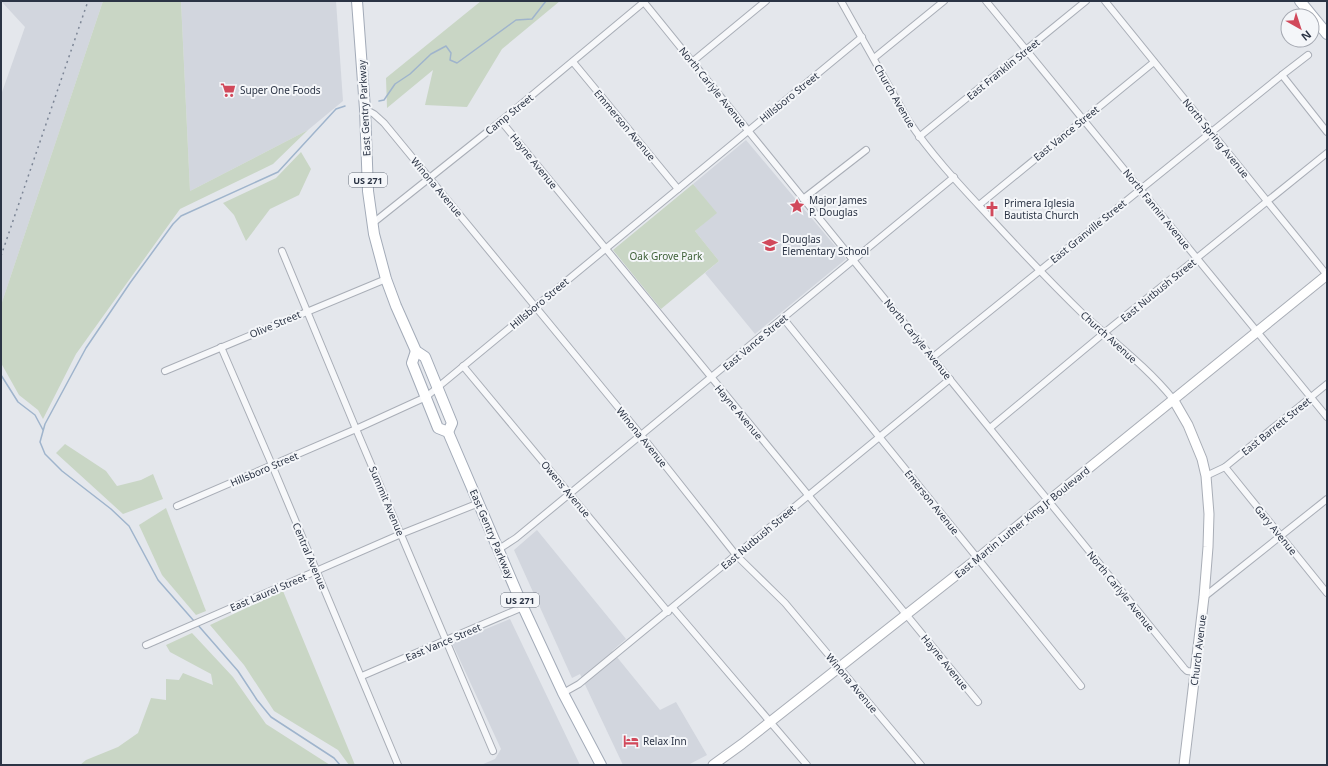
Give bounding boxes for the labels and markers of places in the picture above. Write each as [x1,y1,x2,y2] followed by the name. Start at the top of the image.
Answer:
[219,81,237,99] supermarket icon: Super One Foods
[240,83,321,97] place label: Super One Foods
[809,193,867,219] place label: Major James P. Douglas
[1004,196,1079,222] place label: Primera Iglesia Bautista Church
[788,197,806,215] place icon: Major James P. Douglas
[983,200,1001,218] church icon: Primera Iglesia Bautista Church
[782,232,869,258] place label: Douglas Elementary School
[761,236,779,254] school or university icon: Douglas Elementary School
[622,732,640,750] hotel icon: Relax Inn
[643,734,687,748] place label: Relax Inn

